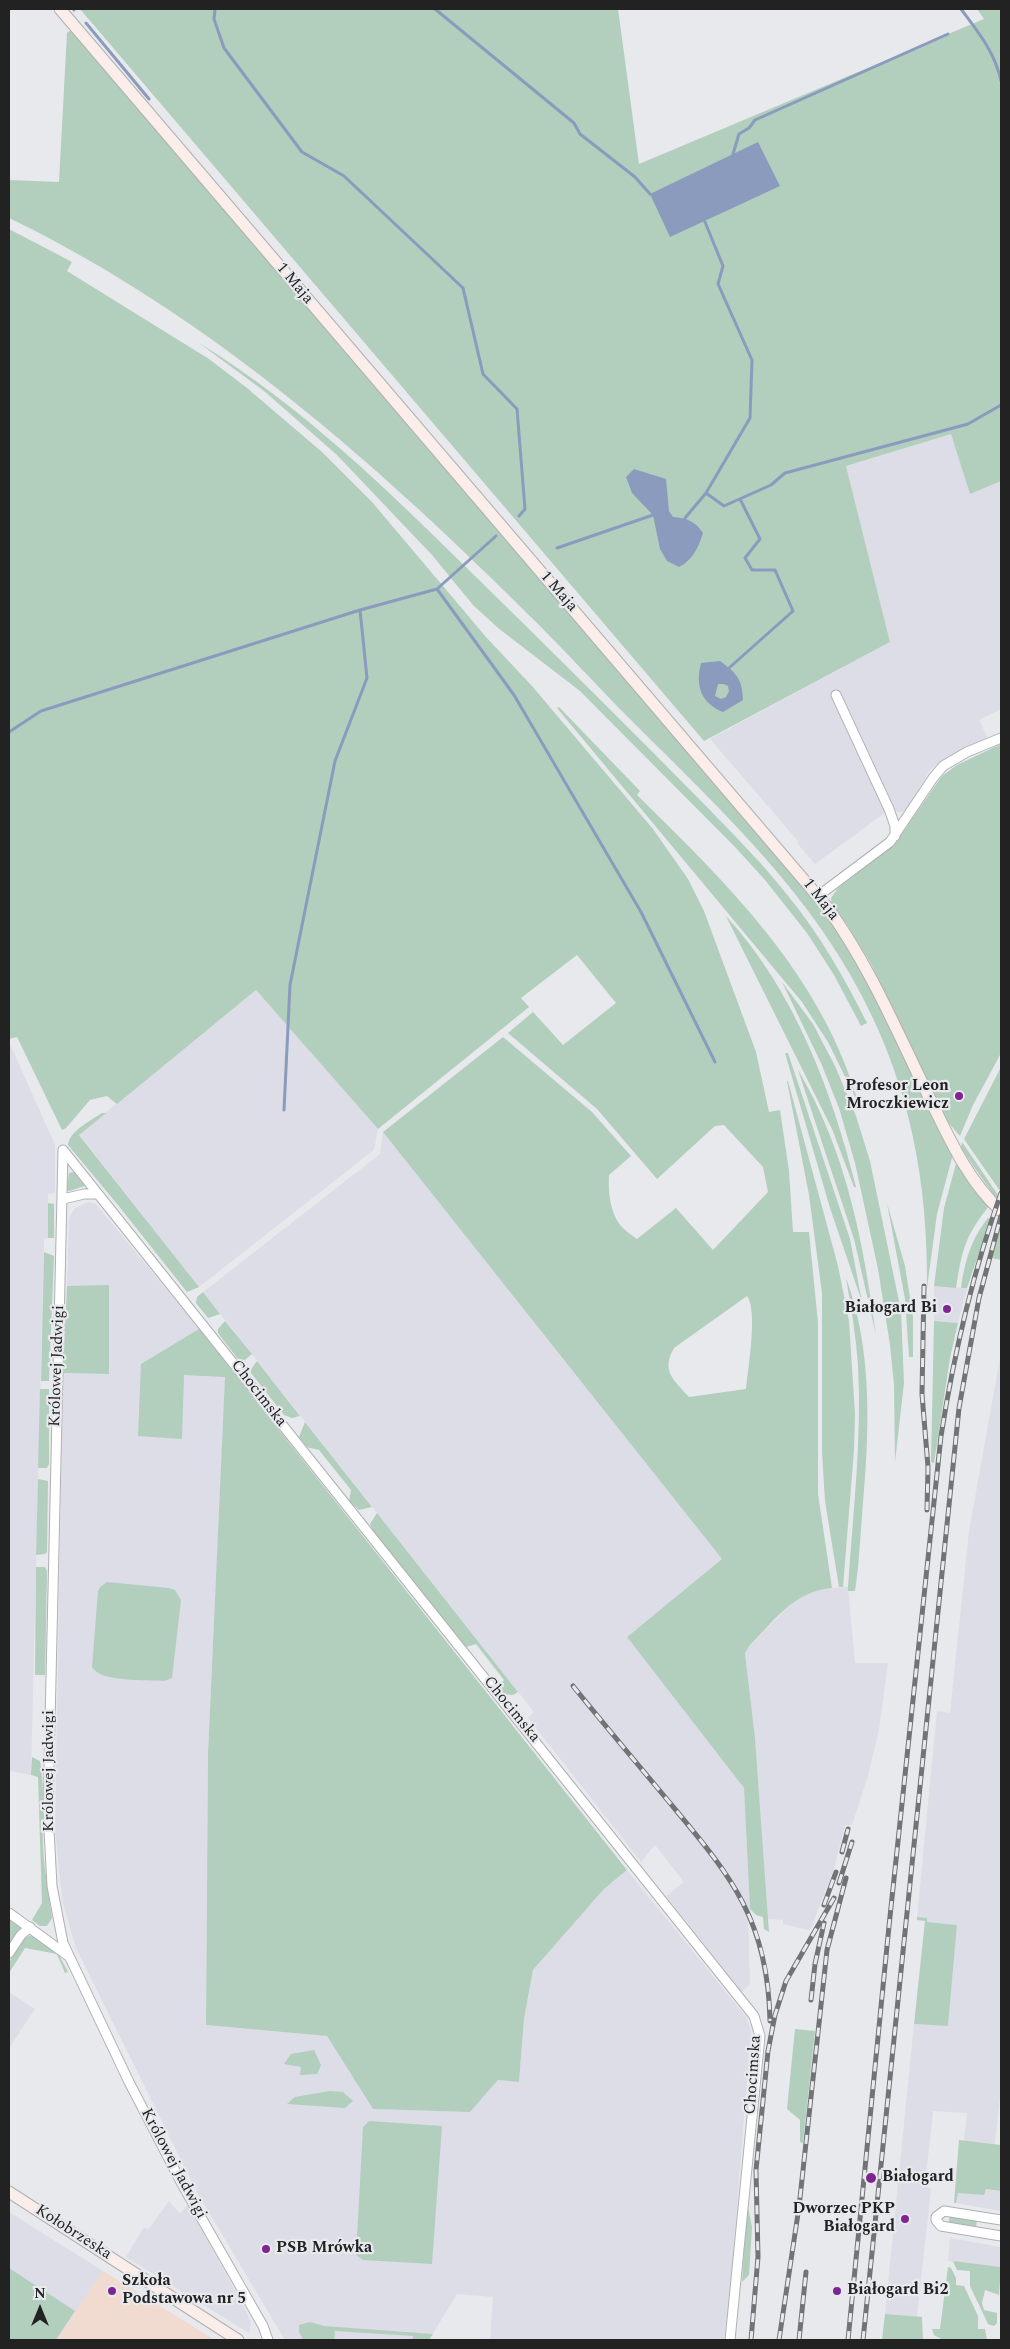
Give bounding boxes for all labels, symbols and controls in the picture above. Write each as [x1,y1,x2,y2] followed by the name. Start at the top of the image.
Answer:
[271,259,317,309] street label: 1 Maja
[535,568,581,616] street label: 1 Maja
[798,875,842,925] street label: 1 Maja
[845,1077,949,1115] place label: Profesor Leon Mroczkiewicz
[953,1090,965,1102] marker: Profesor Leon Mroczkiewicz
[845,1299,937,1319] place label: Białogard Bi
[941,1303,953,1315] marker: Białogard Bi
[46,1305,70,1427] street label: Królowej Jadwigi
[226,1357,290,1431] street label: Chocimska
[479,1673,543,1747] street label: Chocimska
[40,1710,60,1832] street label: Królowej Jadwigi
[742,2035,766,2115] street label: Chocimska
[136,2106,210,2222] street label: Królowej Jadwigi
[882,2168,954,2188] place label: Białogard
[864,2171,878,2185] marker: Białogard
[792,2200,895,2238] place label: Dworzec PKP Białogard
[31,2201,115,2265] street label: Kołobrzeska
[899,2213,911,2225] marker: Dworzec PKP Białogard
[276,2239,372,2259] place label: PSB Mrówka
[260,2243,272,2255] marker: PSB Mrówka
[122,2272,246,2310] place label: Szkoła Podstawowa nr 5
[847,2281,948,2301] place label: Białogard Bi2
[34,2283,46,2304] text: N
[15,2284,65,2334] north arrow
[106,2285,118,2297] marker: Szkoła Podstawowa nr 5
[831,2285,843,2297] marker: Białogard Bi2

